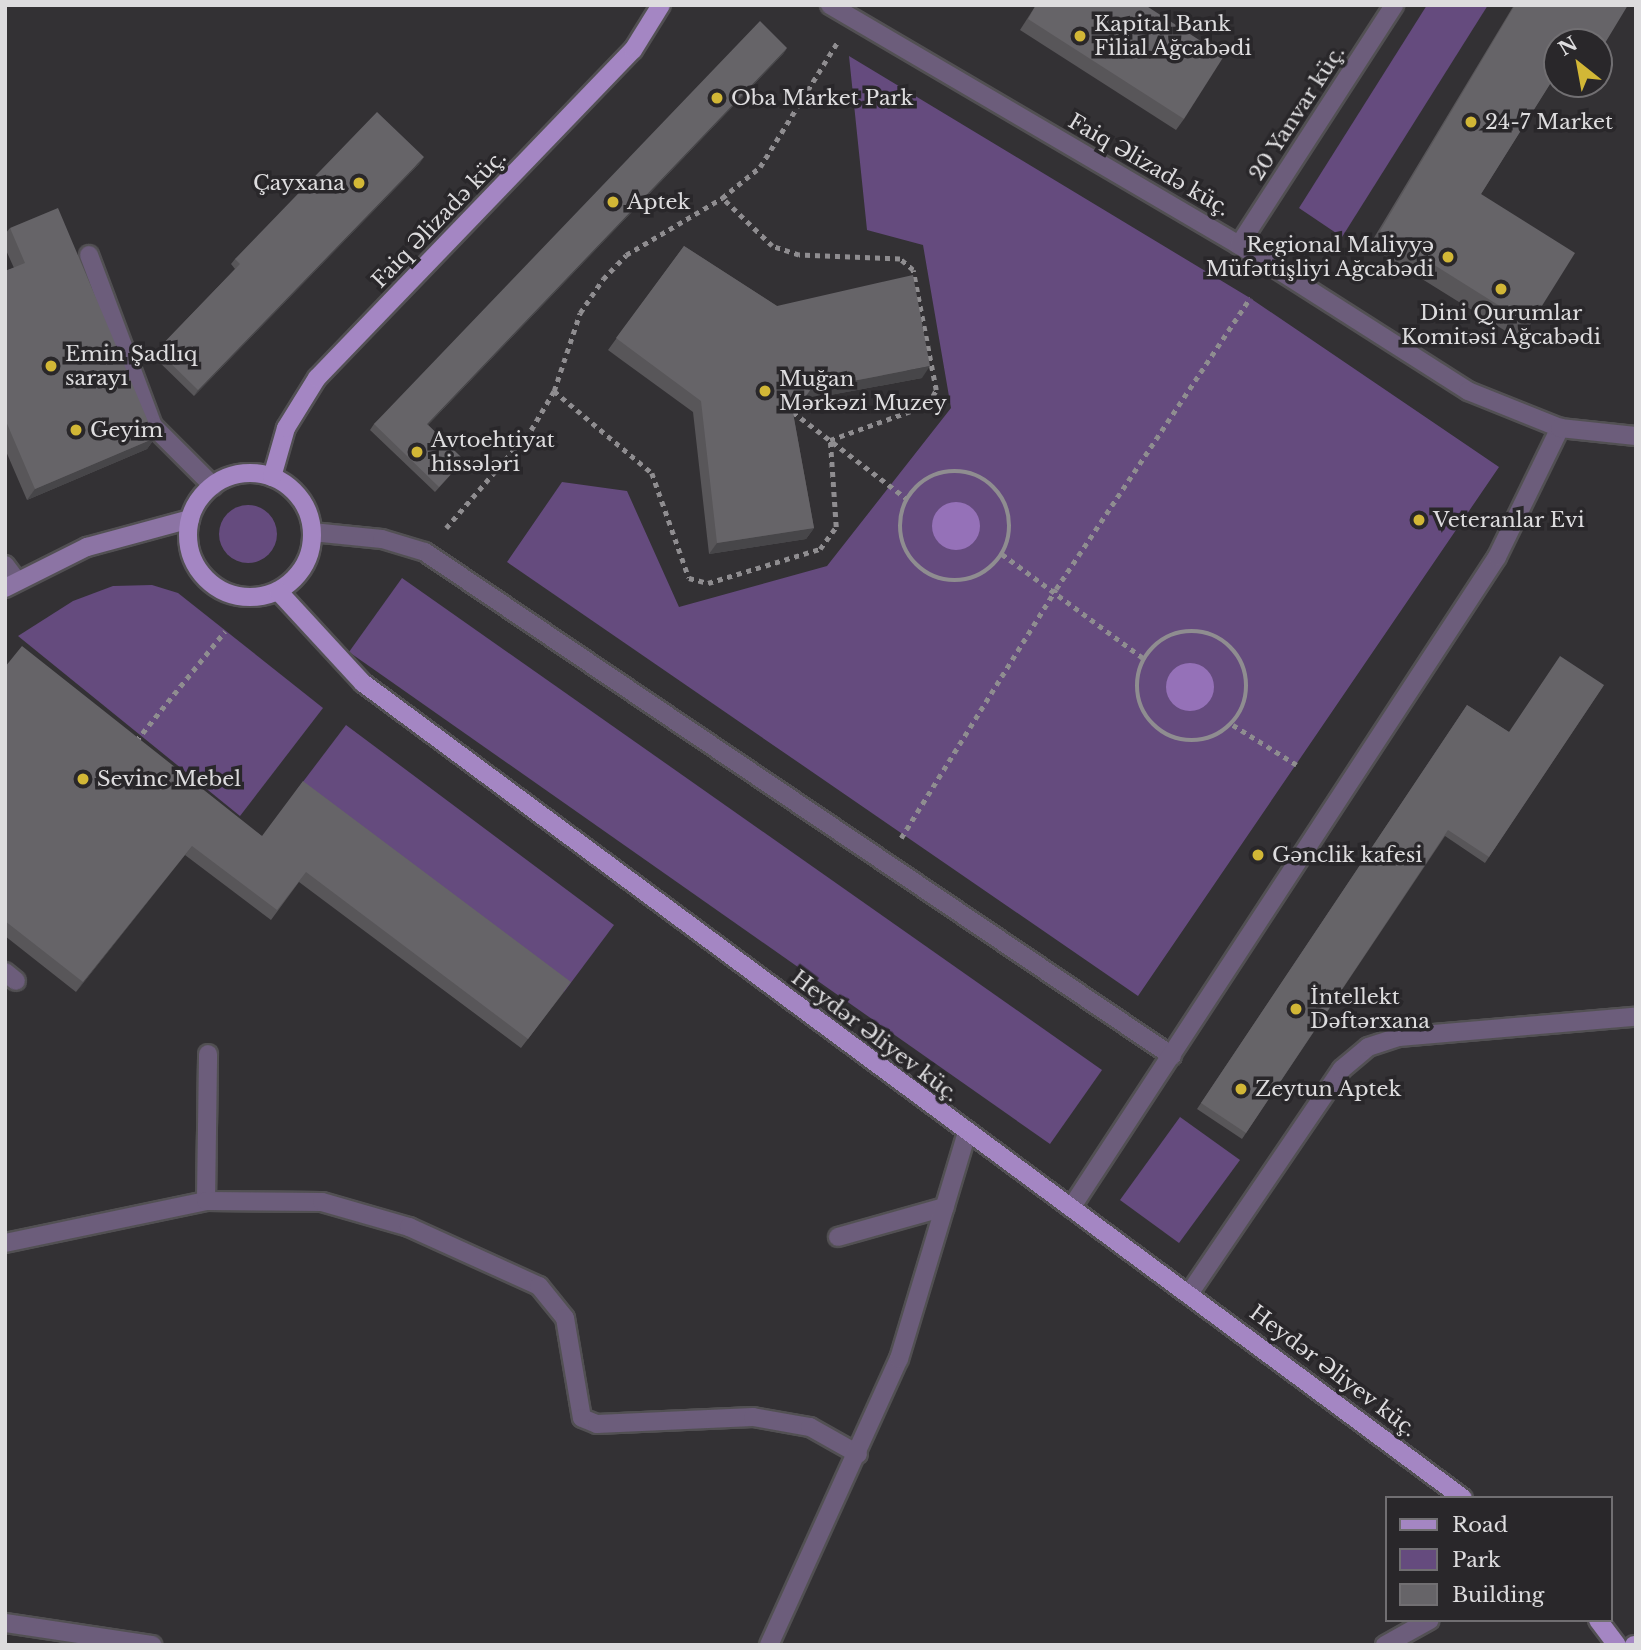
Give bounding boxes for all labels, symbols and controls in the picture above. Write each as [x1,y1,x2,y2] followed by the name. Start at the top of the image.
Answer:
[1094,11,1252,61] place label: Kapital Bank Filial Ağcabədi
[1072,28,1088,44] marker: Kapital Bank Filial Ağcabədi
[1543,28,1613,98] north arrow
[1554,32,1582,61] text: N
[1244,40,1350,186] street label: 20 Yanvar küç.
[731,85,914,111] place label: Oba Market Park
[709,90,725,106] marker: Oba Market Park
[1064,109,1234,221] street label: Faiq Əlizadə küç.
[1485,109,1613,135] place label: 24-7 Market
[1463,114,1479,130] marker: 24-7 Market
[367,145,511,293] street label: Faiq Əlizadə küç.
[253,170,345,196] place label: Çayxana
[351,175,367,191] marker: Çayxana
[627,189,690,215] place label: Aptek
[605,194,621,210] marker: Aptek
[1205,232,1434,282] place label: Regional Maliyyə Müfəttişliyi Ağcabədi
[1440,249,1456,265] marker: Regional Maliyyə Müfəttişliyi Ağcabədi
[1493,281,1509,297] marker: Dini Qurumlar Komitəsi Ağcabədi
[1401,300,1601,350] place label: Dini Qurumlar Komitəsi Ağcabədi
[65,341,197,391] place label: Emin Şadlıq sarayı
[43,358,59,374] marker: Emin Şadlıq sarayı
[779,366,947,416] place label: Muğan Mərkəzi Muzey
[757,383,773,399] marker: Muğan Mərkəzi Muzey
[90,417,163,443] place label: Geyim
[68,422,84,438] marker: Geyim
[431,427,555,477] place label: Avtoehtiyat hissələri
[409,444,425,460] marker: Avtoehtiyat hissələri
[1433,507,1585,533] place label: Veteranlar Evi
[1411,512,1427,528] marker: Veteranlar Evi
[97,766,241,792] place label: Sevinc Mebel
[75,771,91,787] marker: Sevinc Mebel
[1272,842,1423,868] place label: Gənclik kafesi
[1250,847,1266,863] marker: Gənclik kafesi
[786,965,964,1107] street label: Heydər Əliyev küç.
[1310,984,1430,1034] place label: İntellekt Dəftərxana
[1288,1001,1304,1017] marker: İntellekt Dəftərxana
[1255,1076,1402,1102] place label: Zeytun Aptek
[1233,1081,1249,1097] marker: Zeytun Aptek
[1244,1300,1422,1442] street label: Heydər Əliyev küç.
[1386,1496,1613,1622] legend
[1452,1512,1508,1538] text: Road
[1452,1547,1501,1573] text: Park
[1452,1582,1544,1608] text: Building

